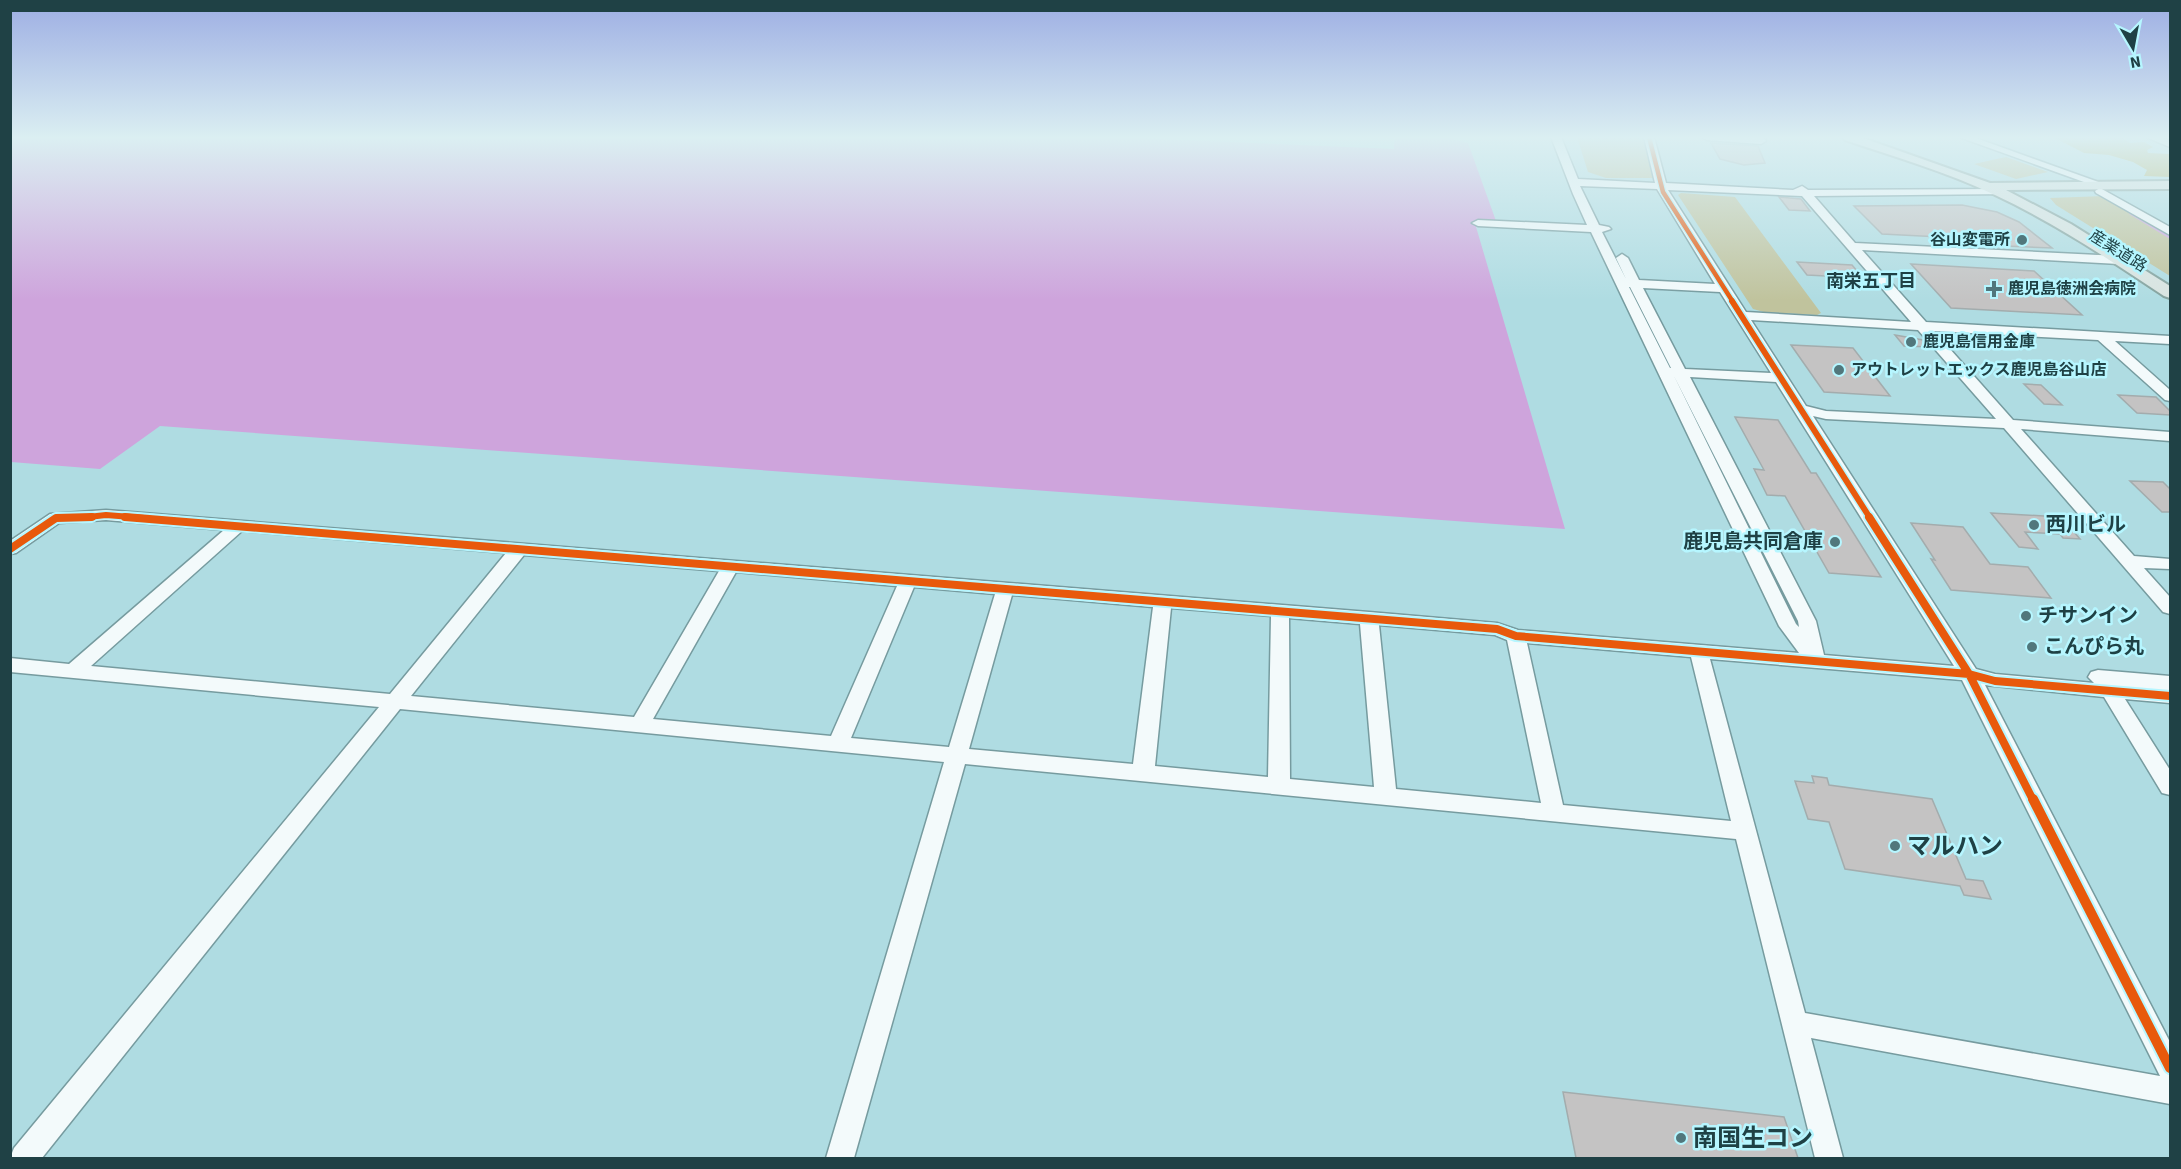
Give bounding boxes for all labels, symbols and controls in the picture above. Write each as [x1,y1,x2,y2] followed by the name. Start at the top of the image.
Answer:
[2103,18,2163,78] north arrow
[2128,50,2143,74] text: N
[2085,225,2151,277] street label: 産業道路
[1930,229,2010,251] place label: 谷山変電所
[2015,233,2029,247] marker: 谷山変電所
[1826,269,1916,294] district label: 南栄五丁目
[2008,278,2136,300] place label: 鹿児島徳洲会病院
[1985,280,2003,298] marker: 鹿児島徳洲会病院
[1923,331,2035,353] place label: 鹿児島信用金庫
[1904,335,1918,349] marker: 鹿児島信用金庫
[1851,359,2107,381] place label: アウトレットエックス鹿児島谷山店
[1832,363,1846,377] marker: アウトレットエックス鹿児島谷山店
[2046,511,2126,539] place label: 西川ビル
[2027,518,2041,532] marker: 西川ビル
[1683,528,1823,556] place label: 鹿児島共同倉庫
[1828,535,1842,549] marker: 鹿児島共同倉庫
[2038,602,2138,630] place label: チサンイン
[2019,609,2033,623] marker: チサンイン
[2044,633,2144,661] place label: こんぴら丸
[2025,640,2039,654] marker: こんぴら丸
[1907,829,2003,864] place label: マルハン
[1888,839,1902,853] marker: マルハン
[1693,1121,1813,1156] place label: 南国生コン
[1674,1131,1688,1145] marker: 南国生コン

